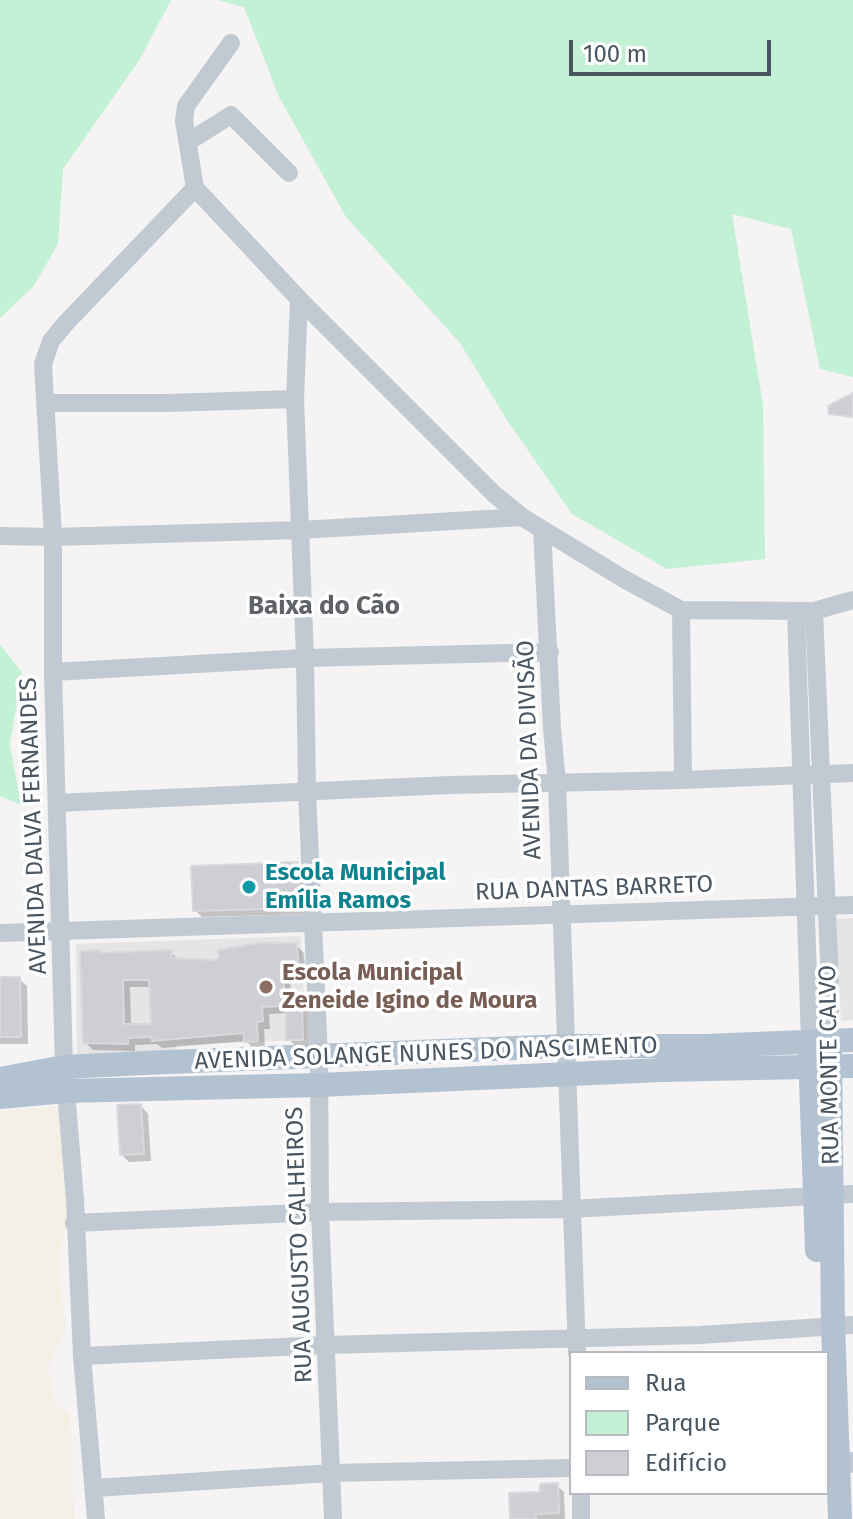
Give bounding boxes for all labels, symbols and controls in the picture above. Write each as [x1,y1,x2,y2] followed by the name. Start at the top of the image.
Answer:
[573,24,775,74] scale bar
[583,40,647,68] text: 100 m
[248,591,400,623] district label: Baixa do Cão
[512,640,548,860] street label: AVENIDA DA DIVISÃO
[14,677,54,975] street label: AVENIDA DALVA FERNANDES
[265,859,446,915] place label: Escola Municipal Emília Ramos
[474,870,714,908] street label: RUA DANTAS BARRETO
[240,878,258,896] marker: Escola Municipal Emília Ramos
[282,959,537,1015] place label: Escola Municipal Zeneide Igino de Moura
[814,965,846,1165] street label: RUA MONTE CALVO
[257,978,275,996] marker: Escola Municipal Zeneide Igino de Moura
[194,1032,658,1076] street label: AVENIDA SOLANGE NUNES DO NASCIMENTO
[281,1106,319,1384] street label: RUA AUGUSTO CALHEIROS
[569,1351,829,1495] legend
[645,1369,687,1397] text: Rua
[645,1409,721,1437] text: Parque
[645,1449,727,1477] text: Edifício

